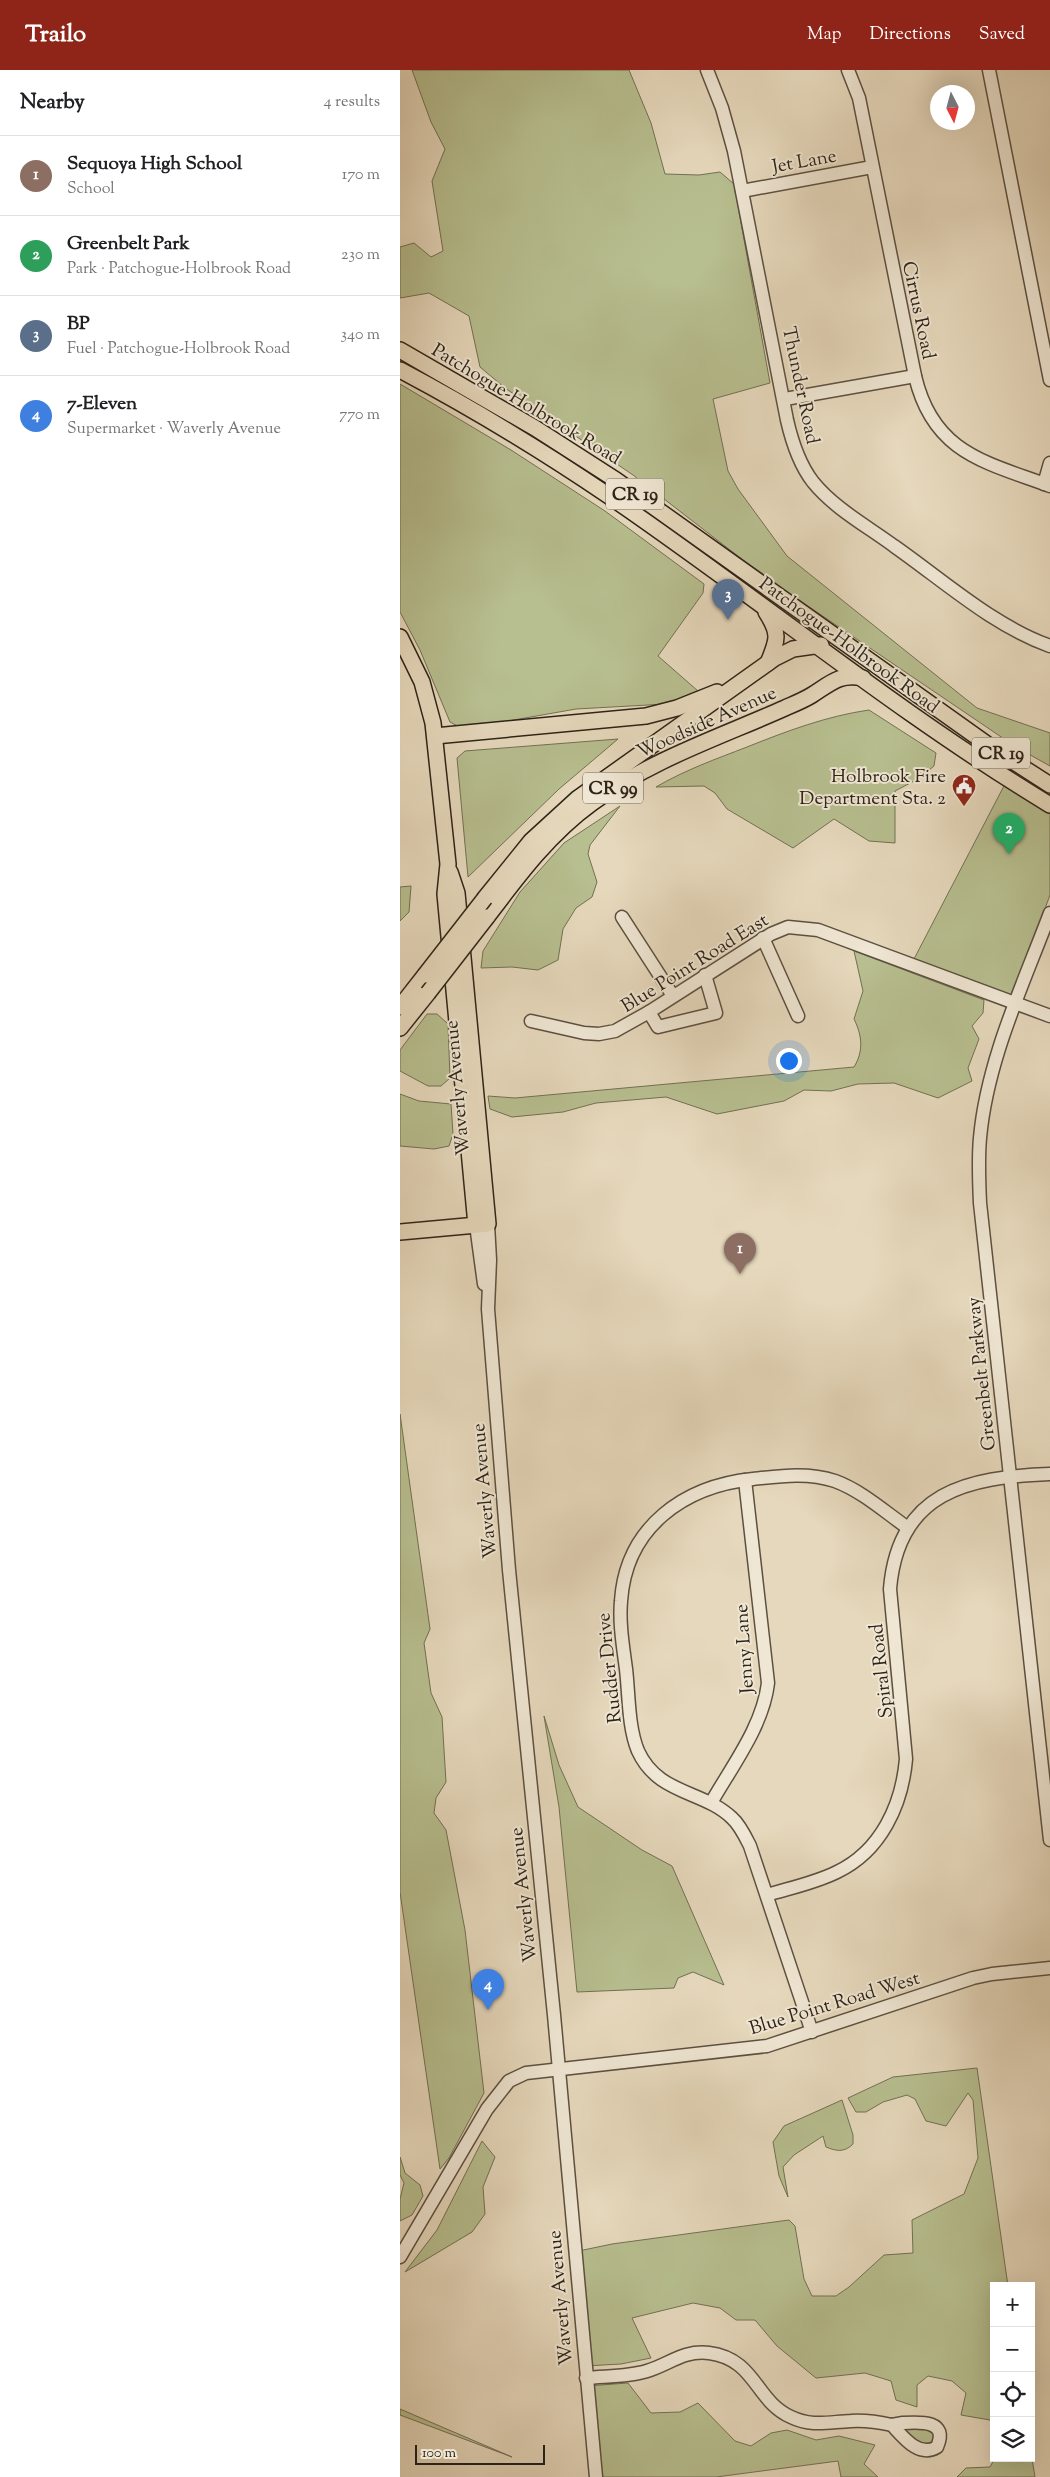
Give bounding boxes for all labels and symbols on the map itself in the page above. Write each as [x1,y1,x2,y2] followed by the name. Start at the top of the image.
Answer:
[930,85,975,130] north arrow
[769,144,839,182] street label: Jet Lane
[894,259,941,362] street label: Cirrus Road
[774,324,825,447] street label: Thunder Road
[426,338,626,473] street label: Patchogue-Holbrook Road
[606,478,664,509] road number: CR 19
[753,571,944,721] street label: Patchogue-Holbrook Road
[712,579,744,620] pin: 3
[633,680,781,766] street label: Woodside Avenue
[972,738,1030,768] road number: CR 19
[799,764,946,813] place label: Holbrook Fire Department Sta. 2
[583,772,643,804] road number: CR 99
[951,773,977,807] public building icon: Holbrook Fire Department Sta. 2
[993,813,1025,854] pin: 2
[616,908,775,1020] street label: Blue Point Road East
[439,1019,478,1157] street label: Waverly Avenue
[776,1048,802,1074] your location
[724,1233,756,1274] pin: 1
[961,1295,1004,1452] street label: Greenbelt Parkway
[466,1422,505,1560] street label: Waverly Avenue
[729,1603,762,1696] street label: Jenny Lane
[591,1611,630,1724] street label: Rudder Drive
[864,1622,901,1719] street label: Spiral Road
[504,1826,545,1964] street label: Waverly Avenue
[746,1965,924,2043] street label: Blue Point Road West
[472,1969,504,2010] pin: 4
[542,2229,581,2367] street label: Waverly Avenue
[415,2442,545,2465] scale bar

